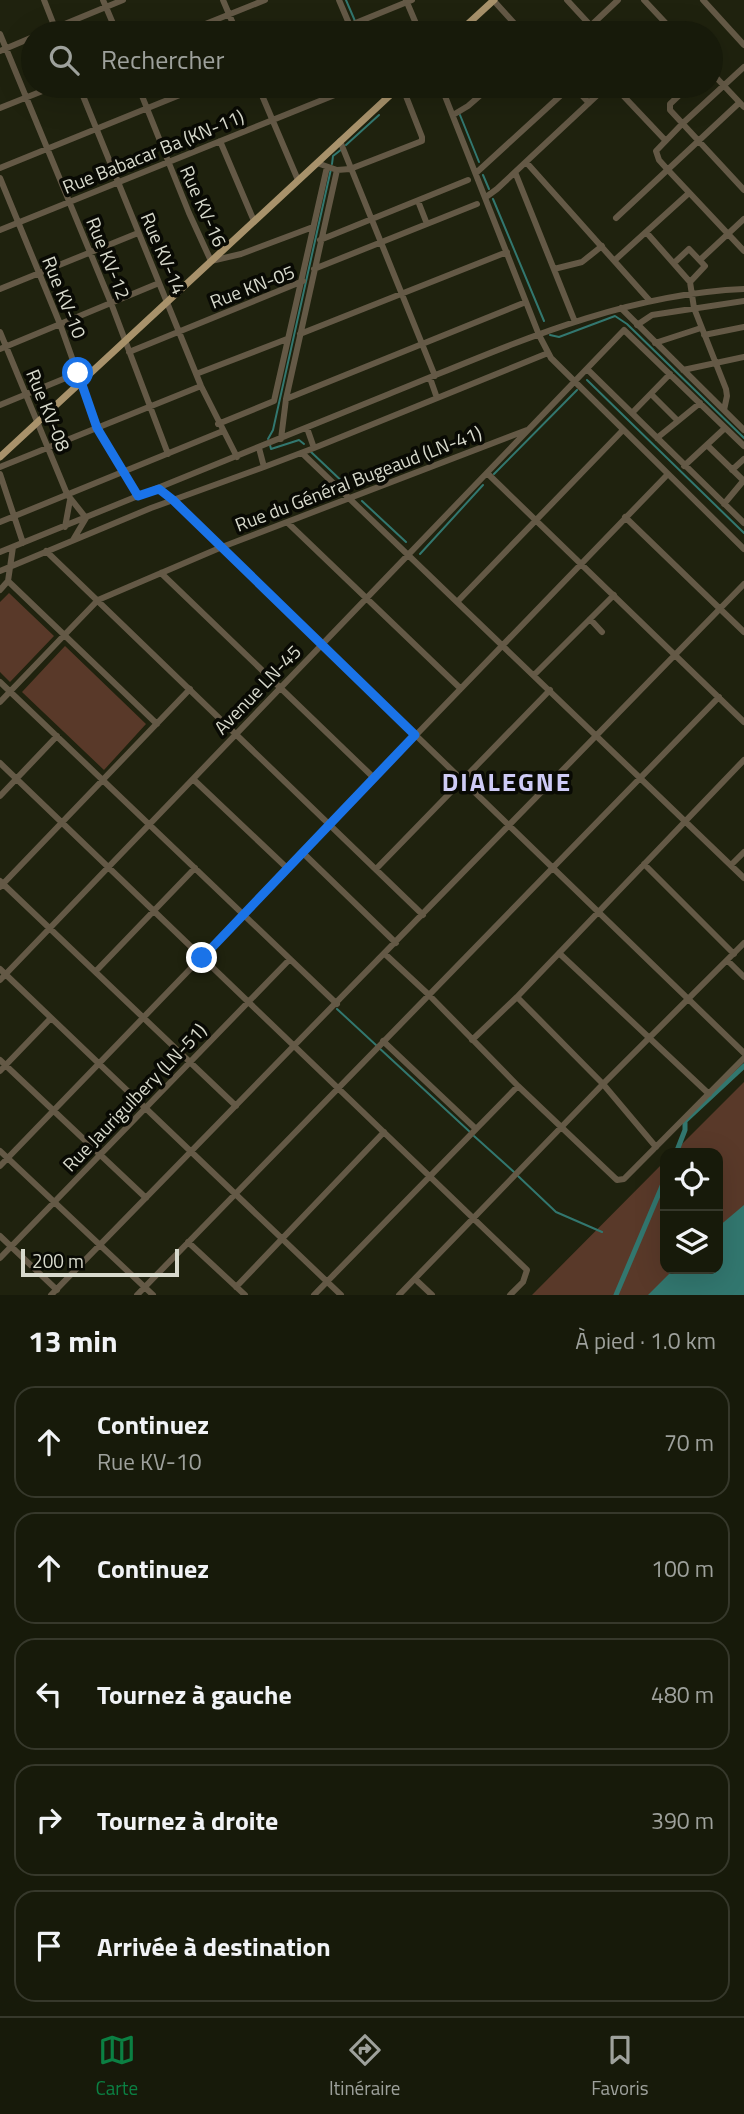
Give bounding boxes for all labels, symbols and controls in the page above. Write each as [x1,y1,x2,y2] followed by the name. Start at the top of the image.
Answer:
[21,21,723,98] search box
[101,40,225,79] text: Rechercher
[45,41,83,79] icon: search
[58,101,248,201] street label: Rue Babacar Ba (KN-11)
[173,161,235,251] street label: Rue KV-16
[134,208,194,298] street label: Rue KV-14
[79,213,139,303] street label: Rue KV-12
[35,252,95,342] street label: Rue KV-10
[205,257,299,315] street label: Rue KN-05
[62,357,93,388] route start
[19,365,79,456] street label: Rue KV-08
[230,417,486,539] street label: Rue du Général Bugeaud (LN-41)
[207,638,307,740] street label: Avenue LN-45
[442,762,572,801] district label: DIALEGNE
[186,942,217,973] route end
[55,1016,213,1178] street label: Rue Jaurigulbery (LN-51)
[660,1148,723,1274] map controls
[660,1148,723,1211] button: locate
[660,1211,723,1274] button: layers
[21,1246,178,1278] scale bar
[32,1246,84,1275] text: 200 m
[28,1318,118,1364] text: 13 min
[575,1323,716,1358] text: À pied · 1.0 km
[97,1405,209,1444] text: Continuez
[30,1423,68,1461] icon: ahead
[664,1425,714,1460] text: 70 m
[97,1444,202,1479] text: Rue KV-10
[30,1549,68,1587] icon: ahead
[97,1549,209,1588] text: Continuez
[651,1551,714,1586] text: 100 m
[30,1675,68,1713] icon: left
[97,1675,292,1714] text: Tournez à gauche
[651,1677,714,1712] text: 480 m
[30,1801,68,1839] icon: right
[97,1801,278,1840] text: Tournez à droite
[651,1803,714,1838] text: 390 m
[30,1927,68,1965] icon: arrive
[97,1927,331,1966] text: Arrivée à destination
[95,2031,138,2102] tab: Carte
[329,2031,400,2102] tab: Itinéraire
[591,2031,649,2102] tab: Favoris

